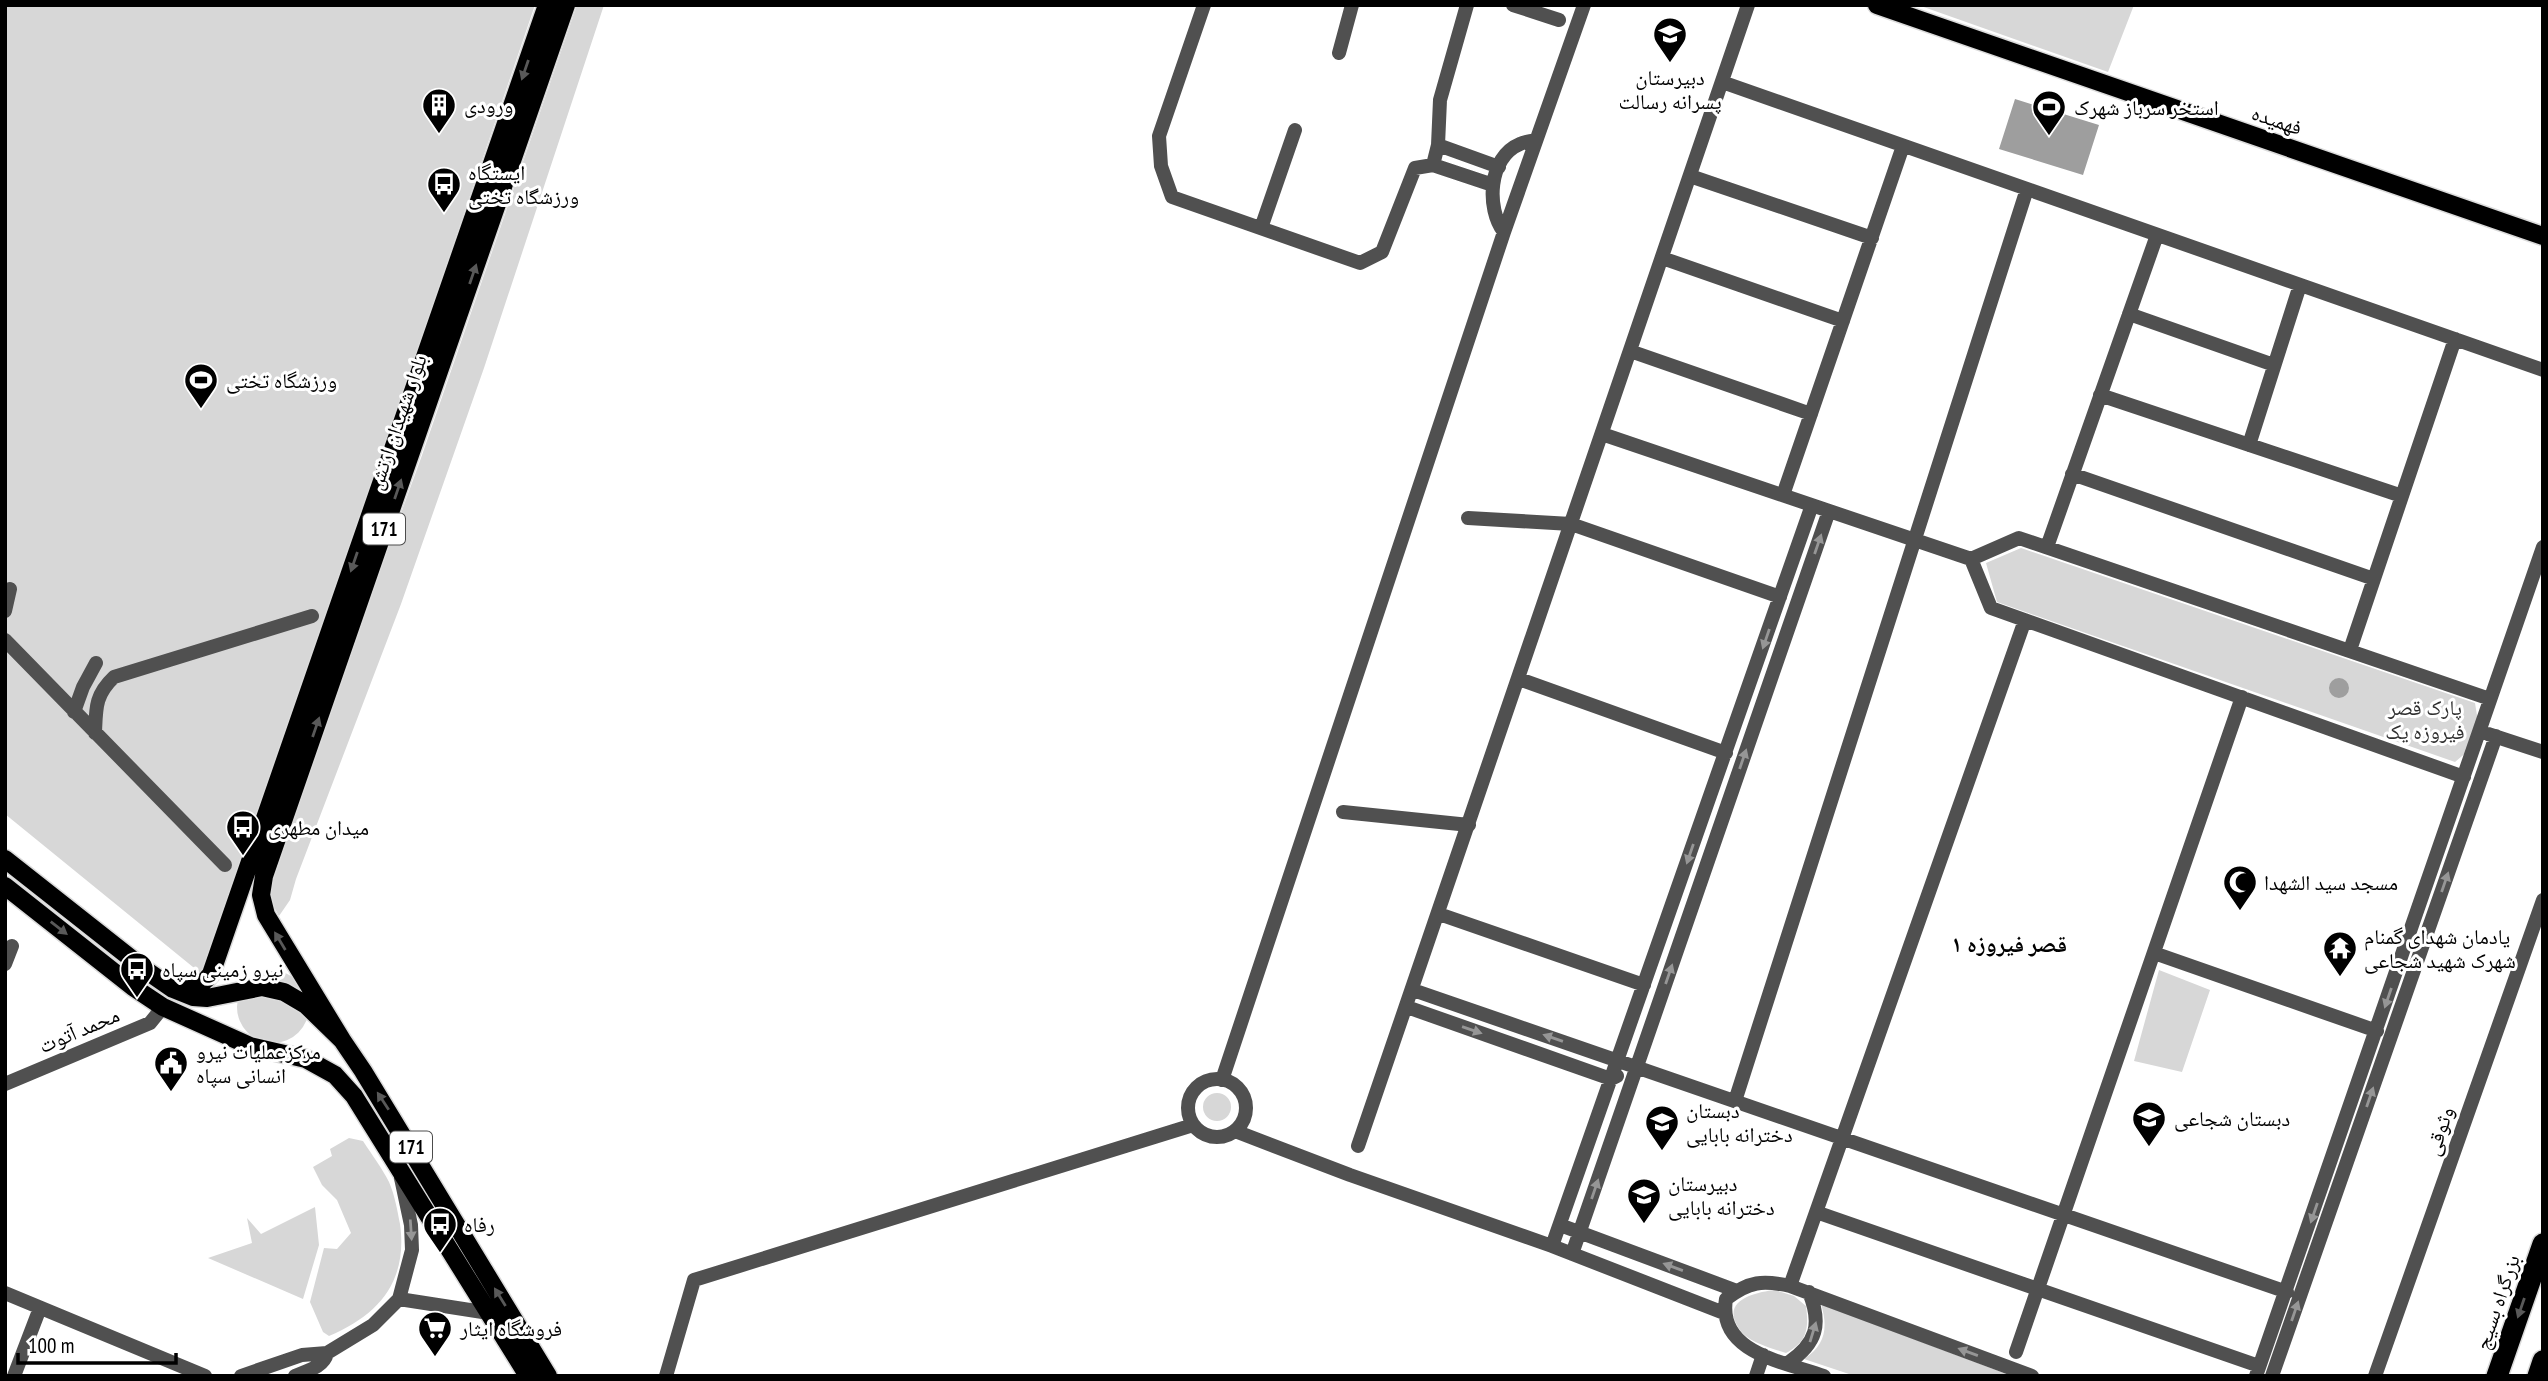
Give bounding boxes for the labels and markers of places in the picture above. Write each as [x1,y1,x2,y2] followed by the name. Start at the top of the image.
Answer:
[1651,15,1689,64] school or university icon: دبیرستان پسرانه رسالت
[1618,64,1722,115] place label: دبیرستان پسرانه رسالت
[420,86,458,135] building icon: ورودی
[2030,88,2068,137] sports icon: استخر سرباز شهرک
[464,92,513,119] place label: ورودی
[2074,94,2219,121] place label: استخر سرباز شهرک
[468,159,579,210] place label: ایستگاه ورزشگاه تختی
[425,165,463,214] bus stop icon: ایستگاه ورزشگاه تختی
[182,361,220,410] sports icon: ورزشگاه تختی
[226,367,337,394] place label: ورزشگاه تختی
[224,808,262,857] bus stop icon: میدان مطهری
[268,814,369,841] place label: میدان مطهری
[2221,863,2259,912] mosque icon: مسجد سید الشهدا
[2264,869,2398,896] place label: مسجد سید الشهدا
[2364,923,2516,974] place label: یادمان شهدای گمنام شهرک شهید شجاعی
[2321,929,2359,978] temple icon: یادمان شهدای گمنام شهرک شهید شجاعی
[118,950,156,999] bus stop icon: نیرو زمینی سپاه
[162,956,284,983] place label: نیرو زمینی سپاه
[196,1038,321,1089] place label: مرکزعملیات نیرو انسانی سپاه
[152,1044,190,1093] public building icon: مرکزعملیات نیرو انسانی سپاه
[1686,1097,1793,1148] place label: دبستان دخترانه بابایی
[2130,1099,2168,1148] school or university icon: دبستان شجاعی
[1643,1103,1681,1152] school or university icon: دبستان دخترانه بابایی
[2174,1105,2290,1132] place label: دبستان شجاعی
[1668,1170,1775,1221] place label: دبیرستان دخترانه بابایی
[1625,1176,1663,1225] school or university icon: دبیرستان دخترانه بابایی
[421,1205,459,1254] bus stop icon: رفاه
[464,1211,495,1238] place label: رفاه
[416,1309,454,1358] supermarket icon: فروشگاه ایثار
[459,1315,562,1342] place label: فروشگاه ایثار

